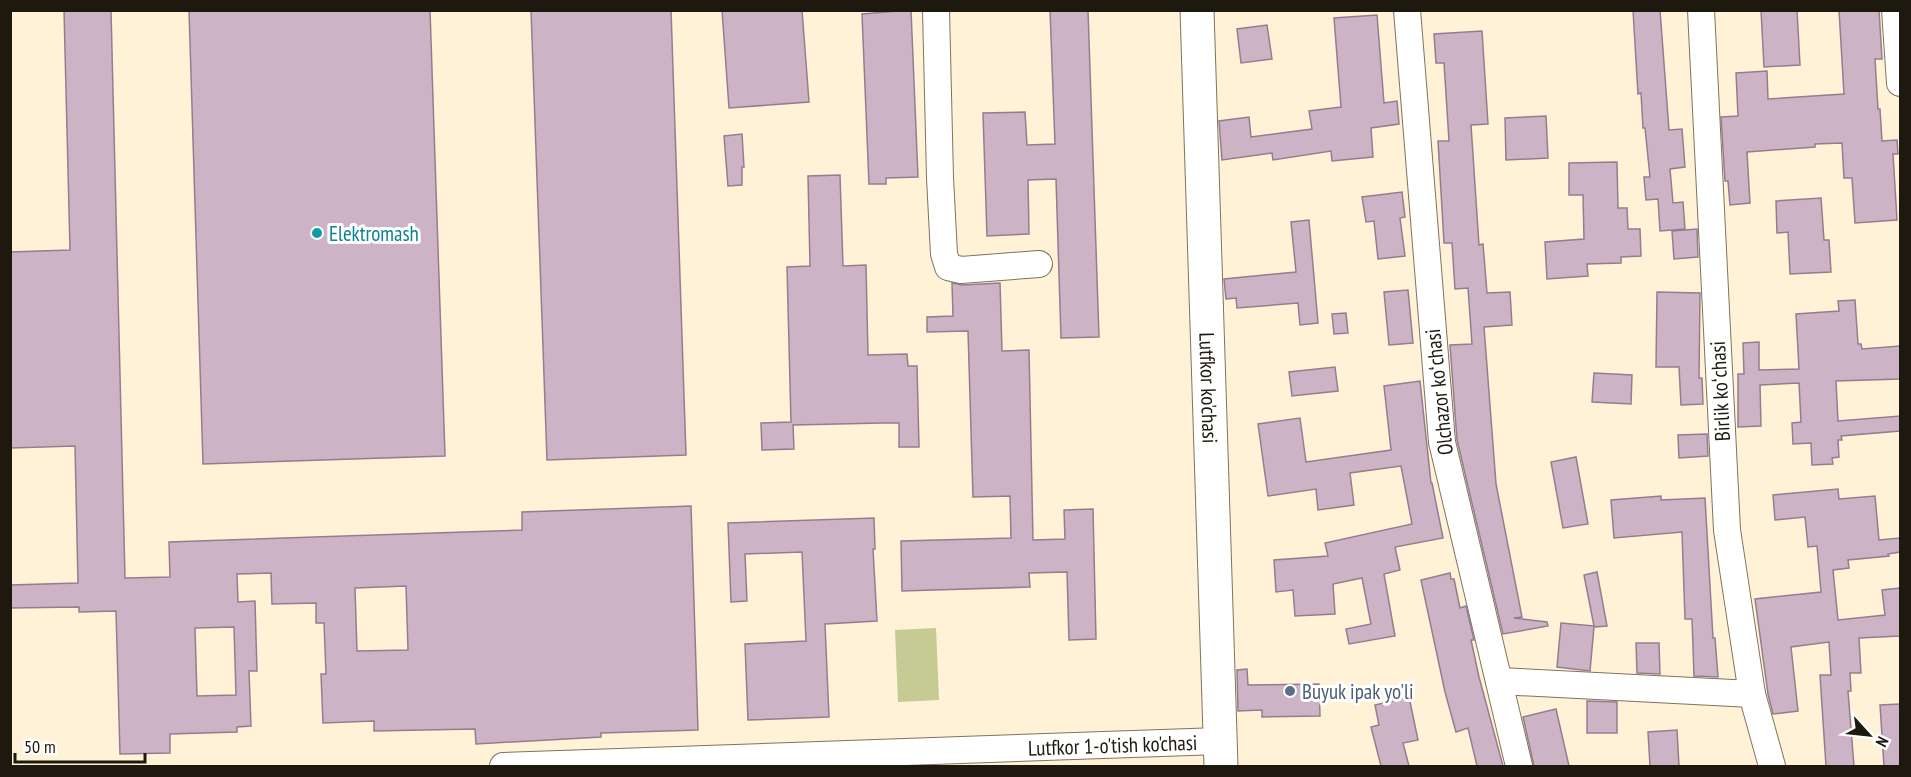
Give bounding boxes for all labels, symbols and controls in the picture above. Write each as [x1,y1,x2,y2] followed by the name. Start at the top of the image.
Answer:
[329,220,419,247] place label: Elektromash
[310,226,324,240] marker: Elektromash
[1419,328,1459,456] street label: Olchazor koʻchasi
[1194,332,1224,444] street label: Lutfkor ko'chasi
[1704,340,1736,442] street label: Birlik koʻchasi
[1302,678,1413,705] place label: Buyuk ipak yo'li
[1283,684,1297,698] marker: Buyuk ipak yo'li
[1839,705,1899,765] north arrow
[15,726,146,764] scale bar
[1027,728,1198,761] street label: Lutfkor 1-o'tish ko'chasi
[1871,733,1893,750] text: N
[24,735,56,758] text: 50 m

